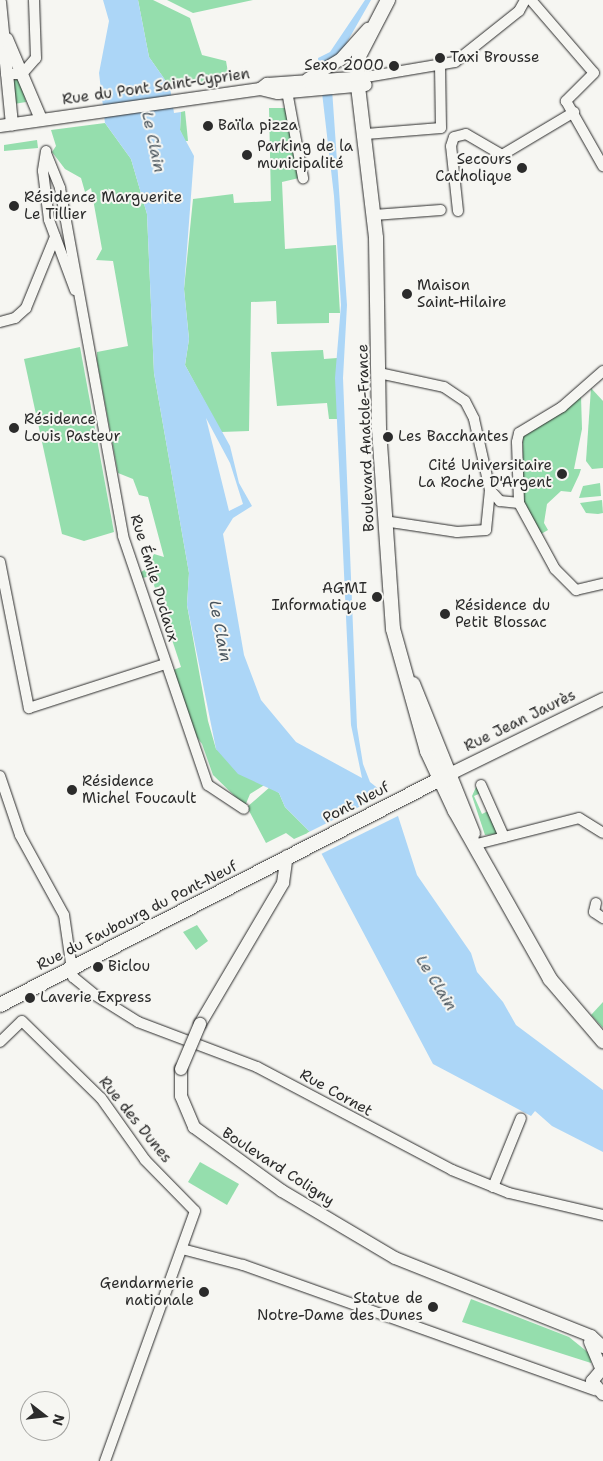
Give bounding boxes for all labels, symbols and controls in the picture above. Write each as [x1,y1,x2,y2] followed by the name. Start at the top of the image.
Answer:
[450,49,539,67] place label: Taxi Brousse
[434,52,446,64] marker: Taxi Brousse
[304,57,384,75] place label: Sexo 2000
[388,60,400,72] marker: Sexo 2000
[61,65,251,109] street label: Rue du Pont Saint-Cyprien
[137,110,169,174] water label: Le Clain
[218,117,298,135] place label: Baïla pizza
[202,120,214,132] marker: Baïla pizza
[257,137,353,172] place label: Parking de la municipalité
[241,149,253,161] marker: Parking de la municipalité
[435,150,512,185] place label: Secours Catholique
[516,162,528,174] marker: Secours Catholique
[24,188,182,223] place label: Résidence Marguerite Le Tillier
[8,200,20,212] marker: Résidence Marguerite Le Tillier
[417,276,506,311] place label: Maison Saint-Hilaire
[401,288,413,300] marker: Maison Saint-Hilaire
[354,344,378,532] street label: Boulevard Anatole-France
[24,410,121,445] place label: Résidence Louis Pasteur
[8,422,20,434] marker: Résidence Louis Pasteur
[398,428,509,446] place label: Les Bacchantes
[382,431,394,443] marker: Les Bacchantes
[418,456,552,491] place label: Cité Universitaire La Roche D'Argent
[556,468,568,480] marker: Cité Universitaire La Roche D'Argent
[126,512,182,644] street label: Rue Émile Duclaux
[271,579,367,614] place label: AGMI Informatique
[371,591,383,603] marker: AGMI Informatique
[455,596,550,631] place label: Résidence du Petit Blossac
[205,599,235,663] water label: Le Clain
[439,608,451,620] marker: Résidence du Petit Blossac
[461,686,579,756] street label: Rue Jean Jaurès
[82,772,196,807] place label: Résidence Michel Foucault
[320,779,392,827] street label: Pont Neuf
[66,784,78,796] marker: Résidence Michel Foucault
[34,858,240,974] street label: Rue du Faubourg du Pont-Neuf
[411,952,461,1014] water label: Le Clain
[108,958,150,976] place label: Biclou
[92,961,104,973] marker: Biclou
[40,989,152,1007] place label: Laverie Express
[24,992,36,1004] marker: Laverie Express
[296,1066,376,1120] street label: Rue Cornet
[95,1073,175,1167] street label: Rue des Dunes
[218,1124,338,1210] street label: Boulevard Coligny
[100,1274,194,1309] place label: Gendarmerie nationale
[198,1286,210,1298] marker: Gendarmerie nationale
[257,1289,423,1324] place label: Statue de Notre-Dame des Dunes
[427,1301,439,1313] marker: Statue de Notre-Dame des Dunes
[20,1391,70,1441] north arrow
[48,1412,69,1428] text: N

